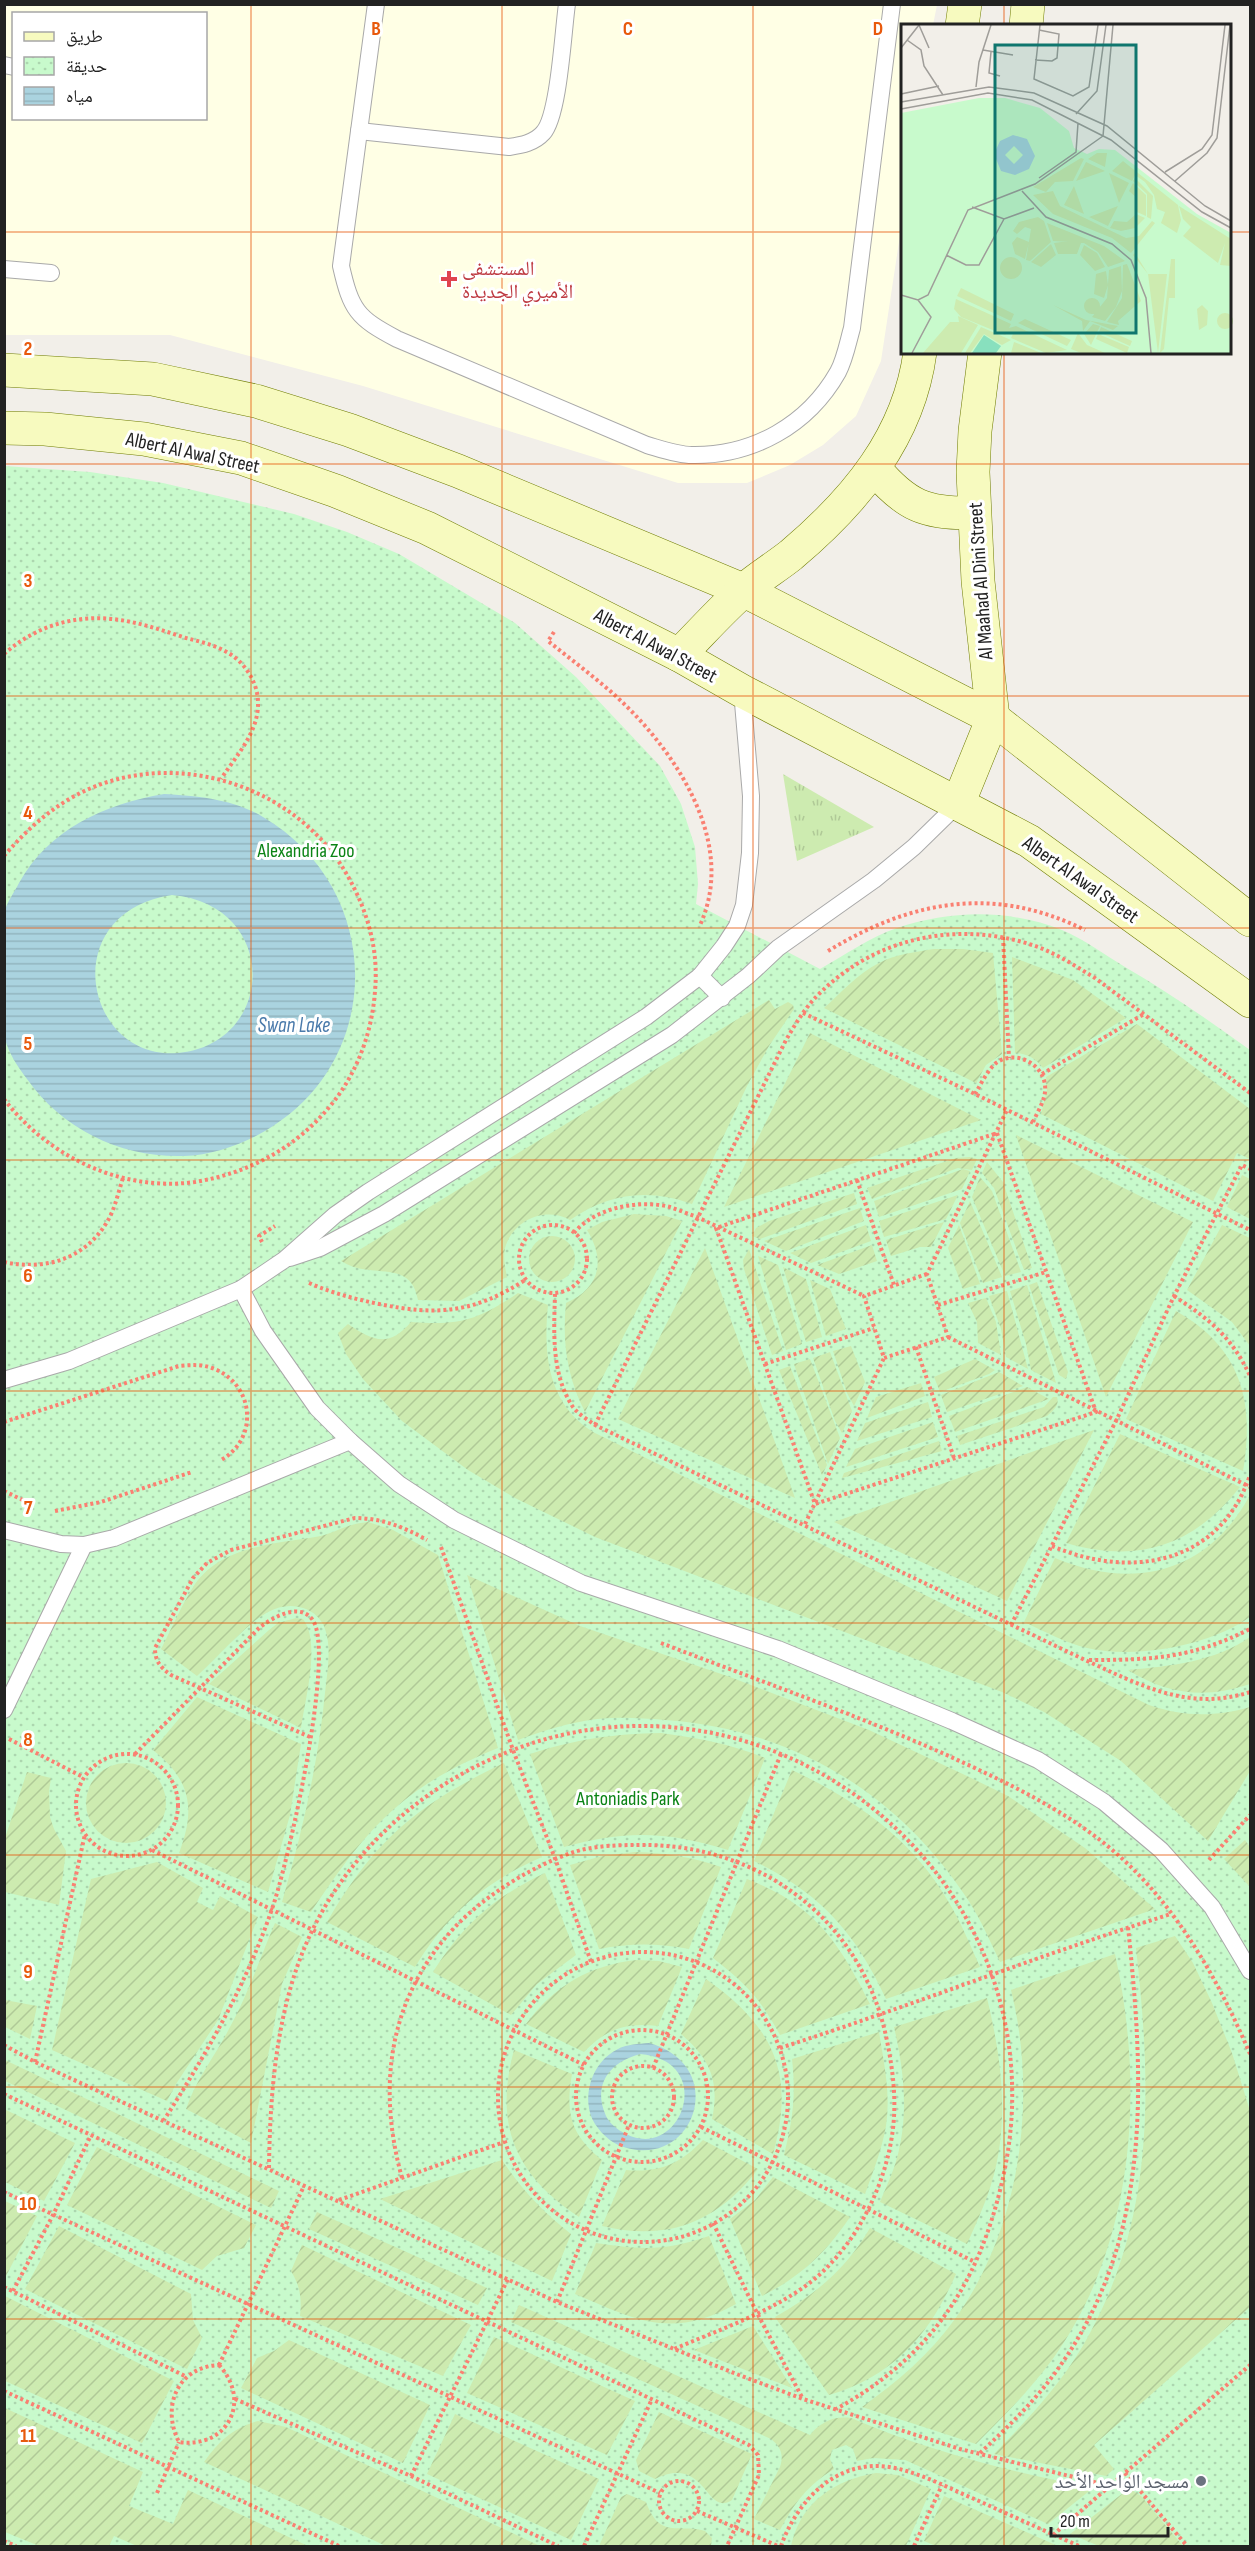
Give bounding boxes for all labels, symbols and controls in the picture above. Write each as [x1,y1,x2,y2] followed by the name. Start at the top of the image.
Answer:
[12,12,207,120] legend
[371,17,381,41] text: B
[623,17,633,41] text: C
[873,17,883,41] text: D
[901,24,1231,354] inset map
[66,26,103,47] text: طريق
[66,56,107,77] text: حديقة
[66,86,93,107] text: مياه
[462,257,573,307] place label: المستشفى الأميري الجديدة
[440,270,458,288] marker: المستشفى الأميري الجديدة
[24,337,32,361] text: 2
[123,427,262,479] street label: Albert Al Awal Street
[964,501,999,661] street label: Al Maahad Al Dini Street
[24,569,33,593] text: 3
[589,603,721,688] street label: Albert Al Awal Street
[23,801,33,825] text: 4
[1017,830,1143,929] street label: Albert Al Awal Street
[256,839,355,863] park label: Alexandria Zoo
[258,1013,330,1038] water label: Swan Lake
[24,1032,33,1056] text: 5
[23,1264,33,1288] text: 6
[24,1496,33,1520] text: 7
[23,1728,33,1752] text: 8
[575,1787,680,1811] park label: Antoniadis Park
[23,1960,33,1984] text: 9
[19,2192,37,2216] text: 10
[20,2424,36,2448] text: 11
[1055,2470,1189,2494] place label: مسجد الواحد الأحد
[1194,2474,1208,2488] marker: مسجد الواحد الأحد
[1051,2500,1168,2538] scale bar
[1060,2511,1090,2532] text: 20 m

